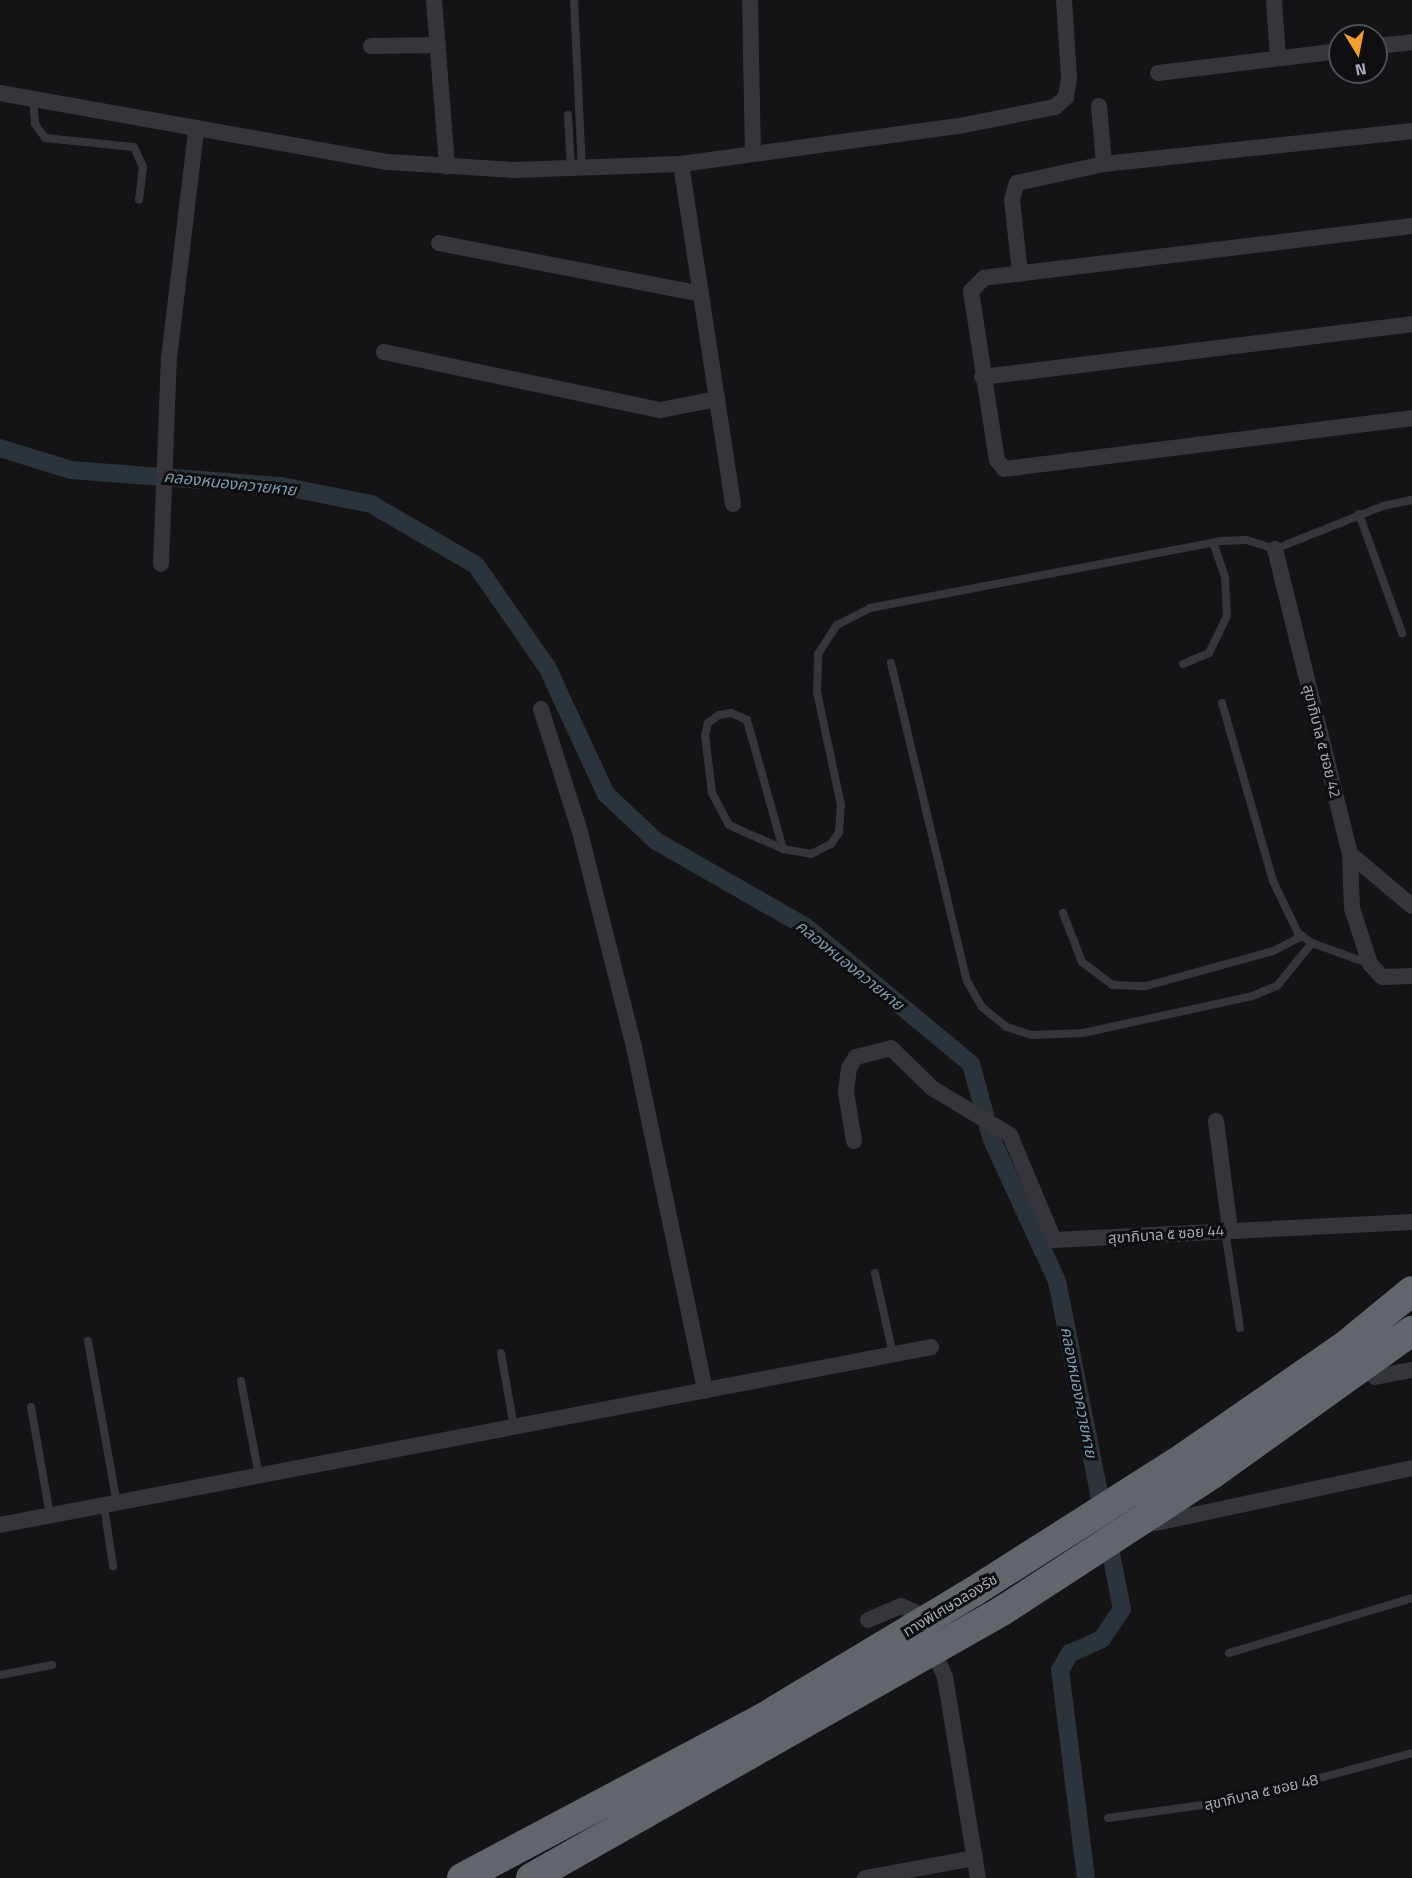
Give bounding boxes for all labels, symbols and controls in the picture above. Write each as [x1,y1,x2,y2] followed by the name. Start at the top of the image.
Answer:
[1328,24,1388,84] north arrow
[1353,57,1368,83] text: N
[163,467,297,499] water label: คลองหนองควายหาย
[1299,682,1345,800] street label: สุขาภิบาล ๕ ซอย 42
[792,916,908,1014] water label: คลองหนองควายหาย
[1107,1221,1225,1247] street label: สุขาภิบาล ๕ ซอย 44
[1057,1325,1101,1459] water label: คลองหนองควายหาย
[900,1570,1000,1640] street label: ทางพิเศษฉลองรัช
[1202,1770,1320,1814] street label: สุขาภิบาล ๕ ซอย 48

